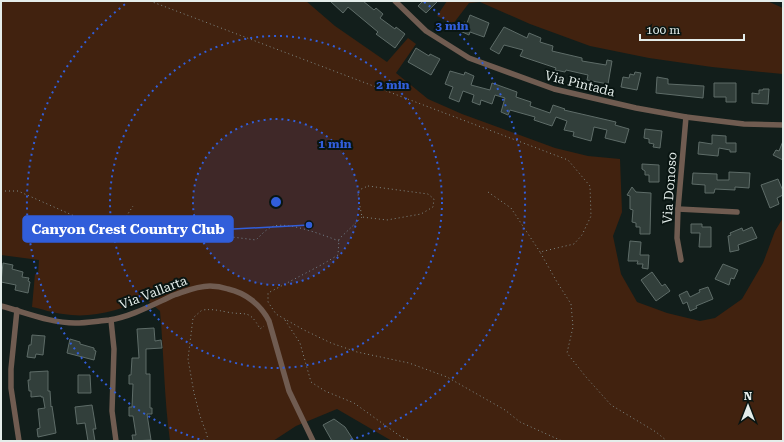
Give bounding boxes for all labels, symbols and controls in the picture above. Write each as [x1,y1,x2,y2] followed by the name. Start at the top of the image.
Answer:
[640,16,744,42] scale bar
[435,19,469,33] text: 3 min
[646,23,680,37] text: 100 m
[543,68,616,99] street label: Via Pintada
[376,78,410,92] text: 2 min
[318,137,352,151] text: 1 min
[660,152,679,225] street label: Via Donoso
[269,195,283,209] centre of rings
[23,216,233,242] callout: Canyon Crest Country Club
[31,221,225,237] text: Canyon Crest Country Club
[117,273,189,312] street label: Via Vallarta
[728,386,768,426] north arrow
[744,390,753,403] text: N

